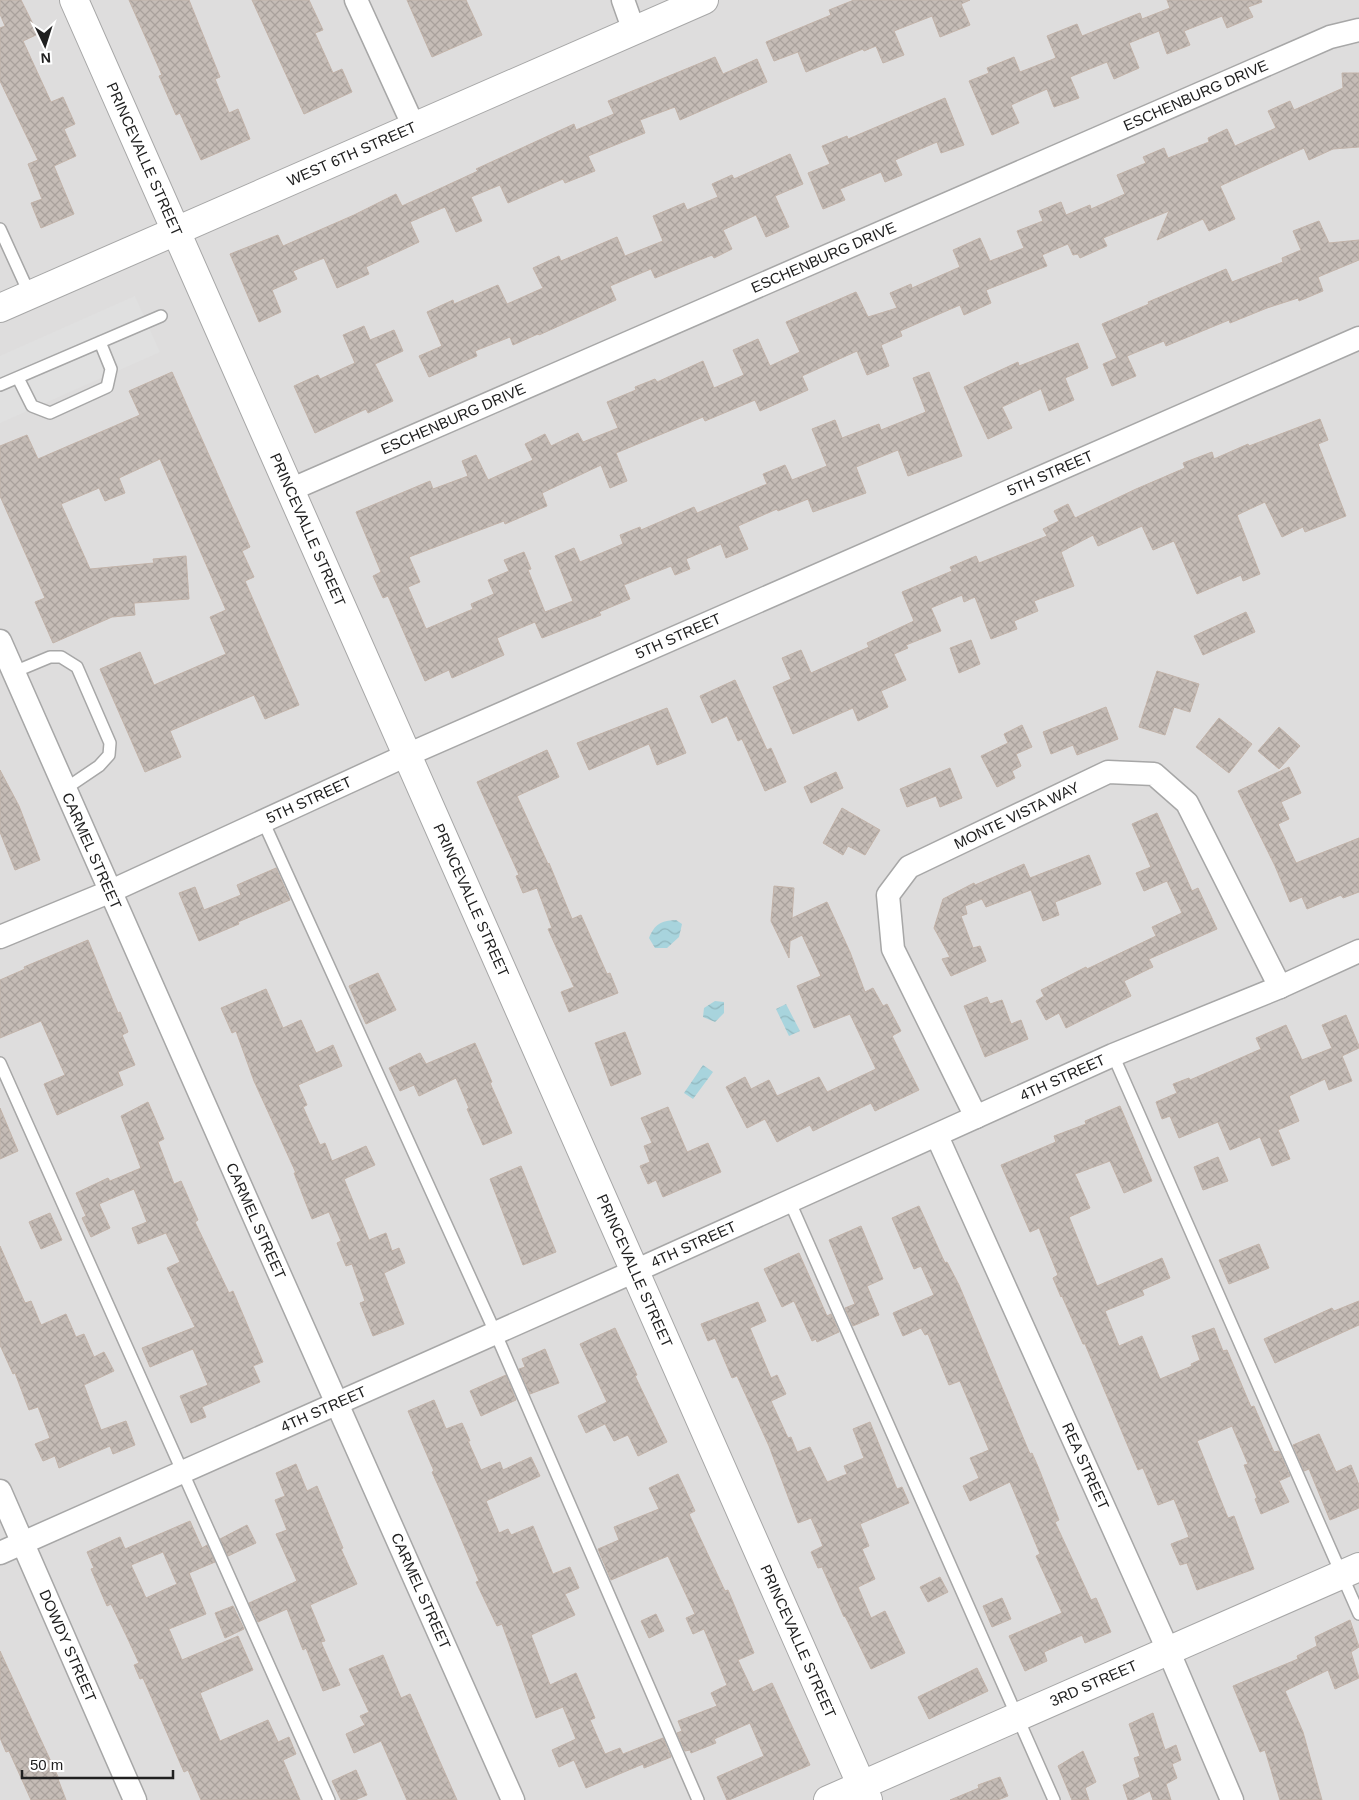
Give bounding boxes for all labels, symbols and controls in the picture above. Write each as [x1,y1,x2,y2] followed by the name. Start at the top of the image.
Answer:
[20,20,70,70] north arrow
[40,50,52,66] text: N
[1121,56,1271,134] street label: ESCHENBURG DRIVE
[103,80,186,238] street label: PRINCEVALLE STREET
[285,118,419,189] street label: WEST 6TH STREET
[748,218,898,296] street label: ESCHENBURG DRIVE
[378,380,528,457] street label: ESCHENBURG DRIVE
[1004,447,1095,499] street label: 5TH STREET
[267,450,349,609] street label: PRINCEVALLE STREET
[633,610,723,662] street label: 5TH STREET
[264,773,354,827] street label: 5TH STREET
[951,778,1082,852] street label: MONTE VISTA WAY
[59,790,125,911] street label: CARMEL STREET
[430,821,513,979] street label: PRINCEVALLE STREET
[1017,1051,1108,1104] street label: 4TH STREET
[223,1160,290,1282] street label: CARMEL STREET
[594,1191,676,1350] street label: PRINCEVALLE STREET
[648,1217,739,1271] street label: 4TH STREET
[278,1382,369,1435] street label: 4TH STREET
[1059,1420,1113,1512] street label: REA STREET
[388,1530,454,1652] street label: CARMEL STREET
[757,1562,840,1720] street label: PRINCEVALLE STREET
[36,1587,100,1704] street label: DOWDY STREET
[1047,1656,1140,1710] street label: 3RD STREET
[22,1748,174,1780] scale bar
[30,1756,63,1773] text: 50 m

